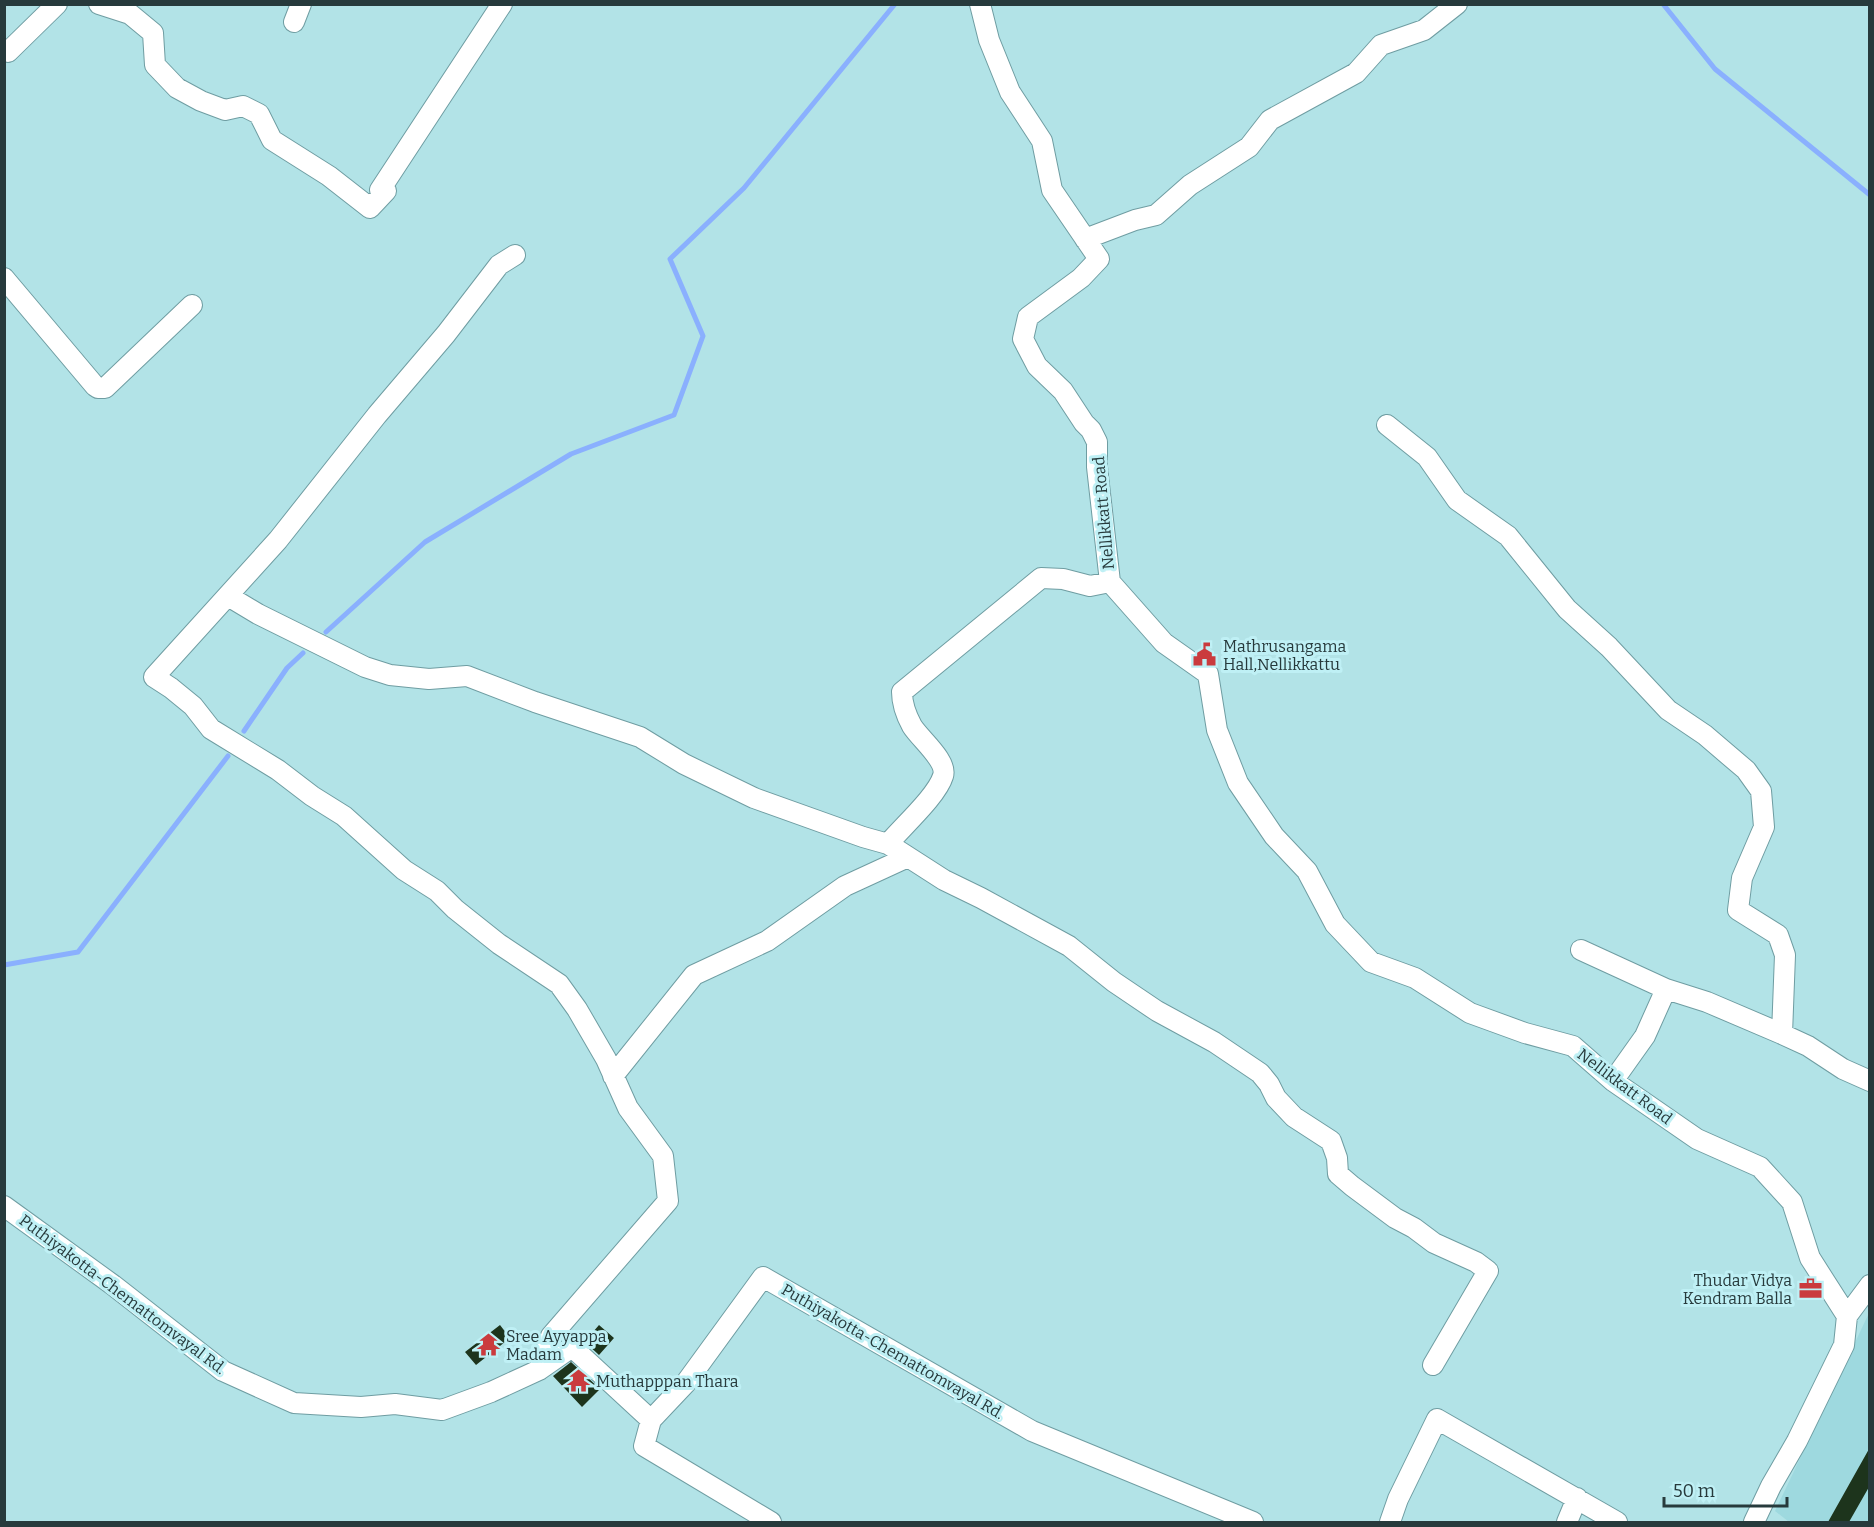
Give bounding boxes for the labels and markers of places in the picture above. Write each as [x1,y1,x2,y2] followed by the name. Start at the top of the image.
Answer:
[1223,637,1347,674] place label: Mathrusangama Hall,Nellikkattu
[1192,642,1218,668] public building icon: Mathrusangama Hall,Nellikkattu
[1683,1271,1792,1308] place label: Thudar Vidya Kendram Balla
[1797,1276,1823,1302] office icon: Thudar Vidya Kendram Balla
[506,1327,607,1364] place label: Sree Ayyappa Madam
[475,1332,501,1358] temple icon: Sree Ayyappa Madam
[565,1368,591,1394] temple icon: Muthapppan Thara
[596,1372,739,1391] place label: Muthapppan Thara

